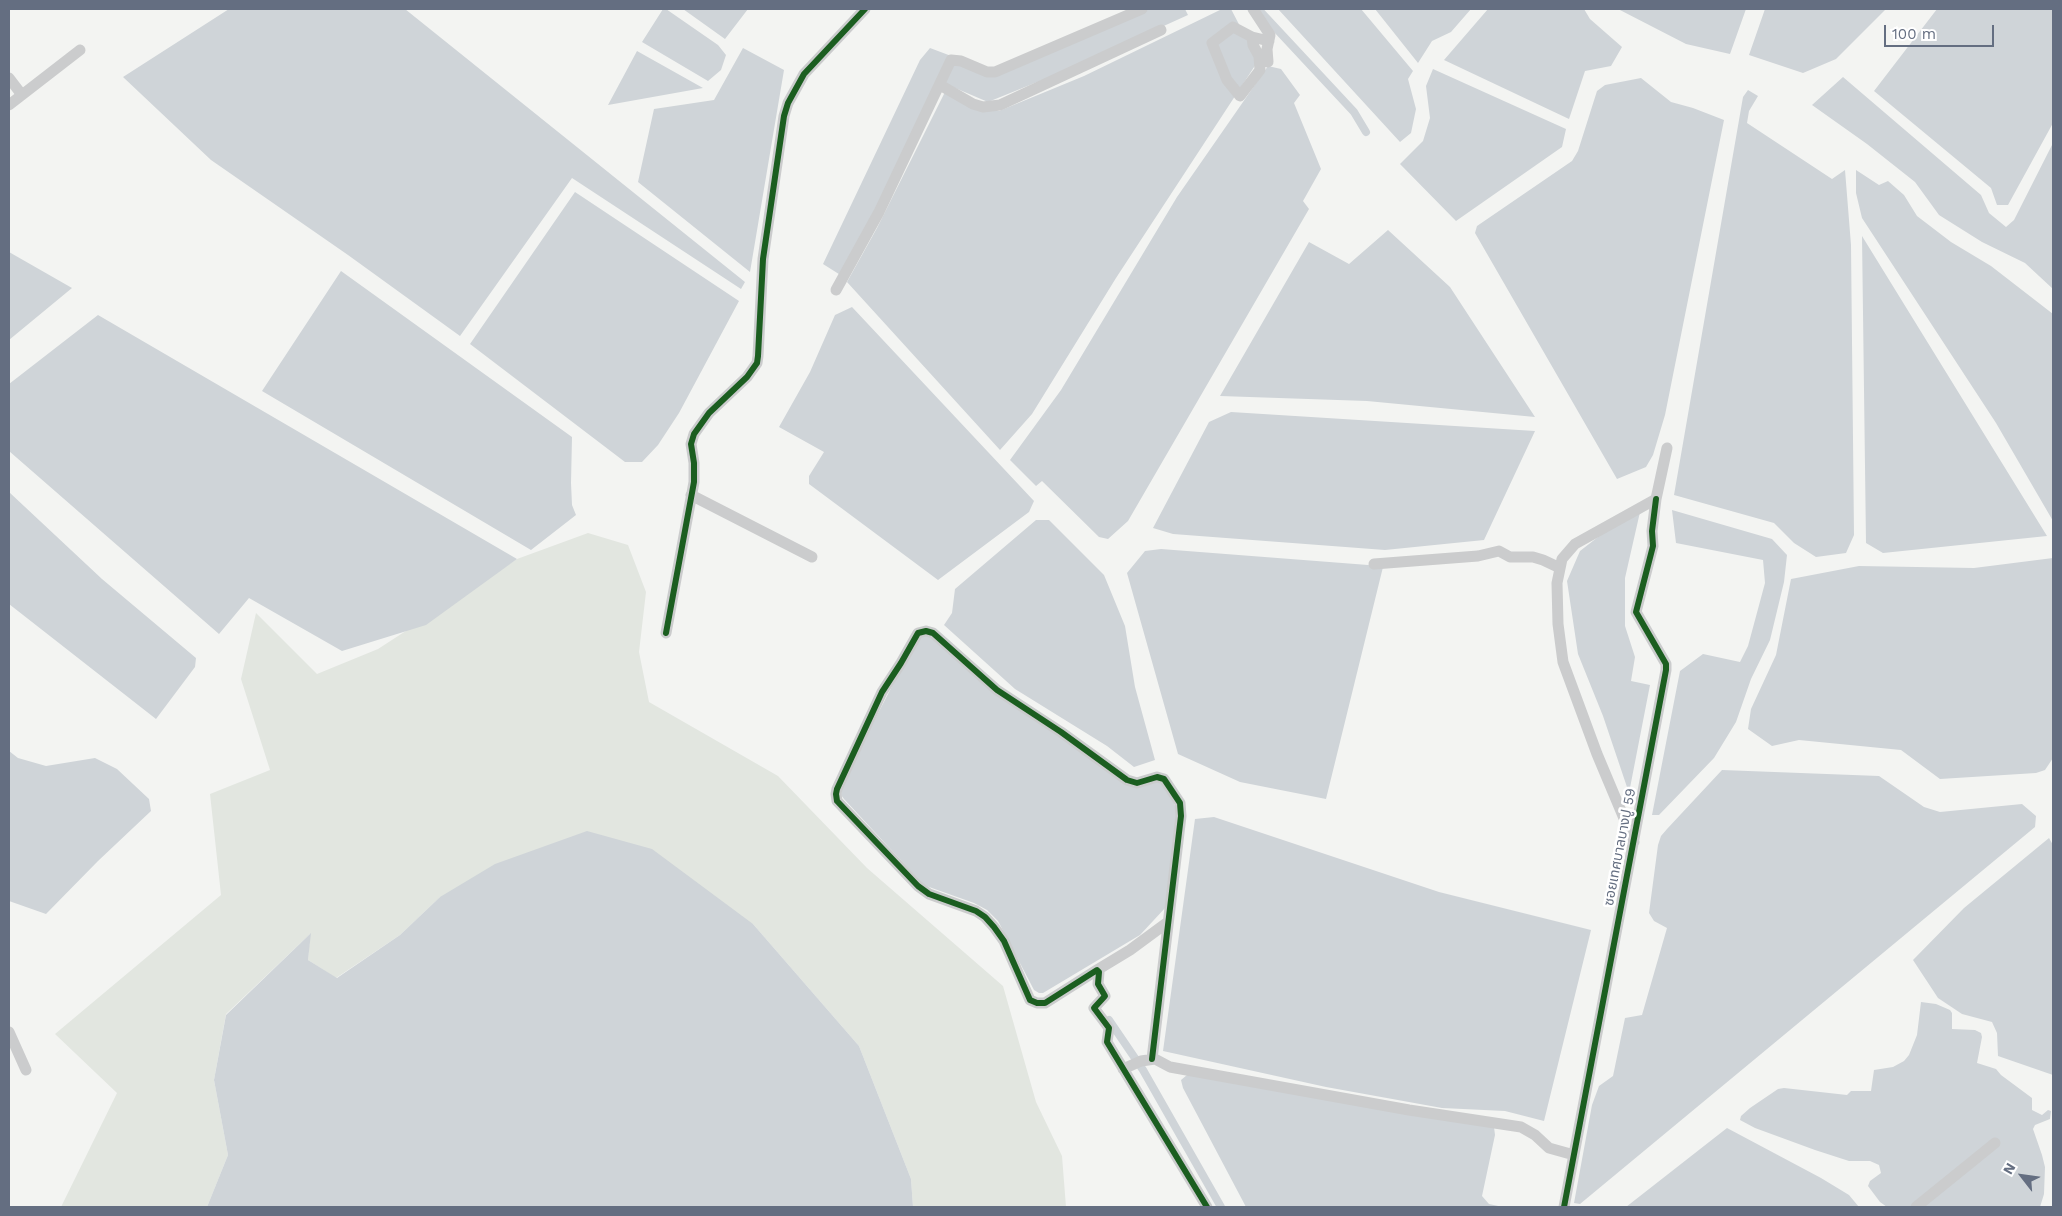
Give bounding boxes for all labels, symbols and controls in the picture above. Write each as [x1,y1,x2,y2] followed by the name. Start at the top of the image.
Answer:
[1887,15,1997,47] scale bar
[1892,25,1936,43] text: 100 m
[1600,787,1640,907] street label: ซอยเทศบาลบางปู 59
[1997,1151,2047,1201] north arrow
[1999,1160,2019,1177] text: N

